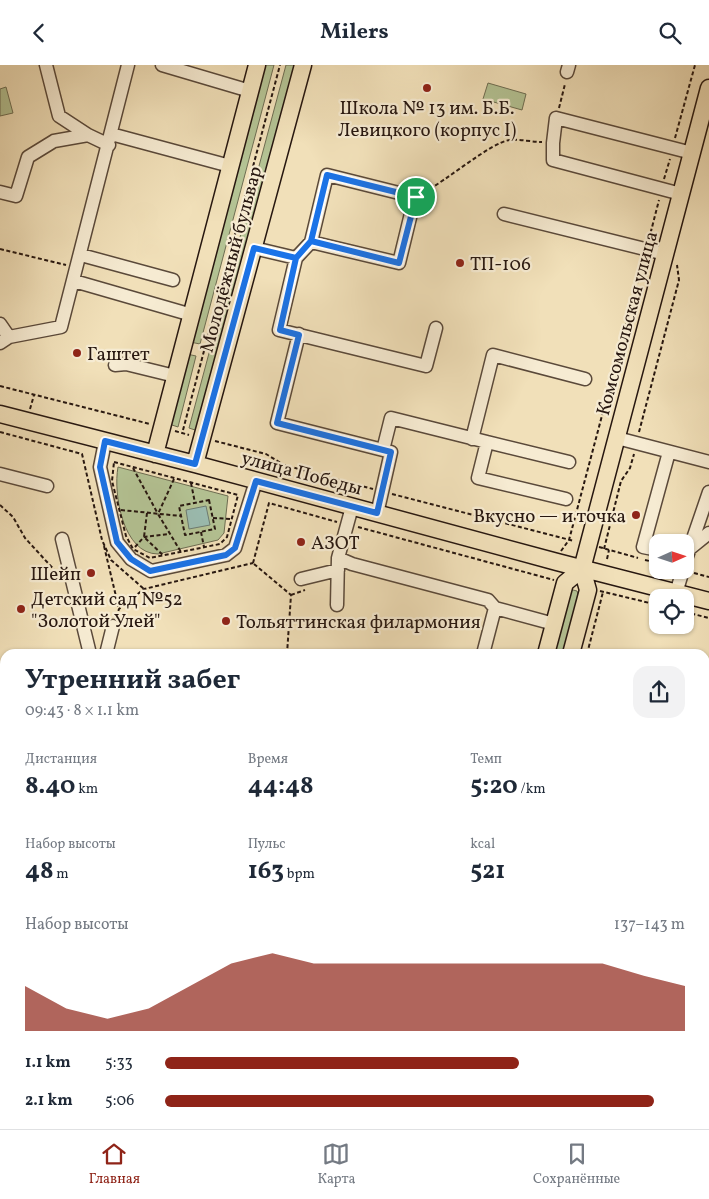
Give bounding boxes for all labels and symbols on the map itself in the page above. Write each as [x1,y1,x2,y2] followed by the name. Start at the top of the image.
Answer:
[421,82,433,94] marker: Школа № 13 им. Б.Б. Левицкого (корпус I)
[338,96,516,144] place label: Школа № 13 им. Б.Б. Левицкого (корпус I)
[195,163,269,355] street label: Молодёжный бульвар
[395,176,437,218] pin
[591,228,665,419] street label: Комсомольская улица
[470,252,531,278] place label: ТП-106
[454,257,466,269] marker: ТП-106
[87,342,150,368] place label: Гаштет
[71,347,83,359] marker: Гаштет
[238,445,365,503] street label: улица Победы
[473,504,626,530] place label: Вкусно — и точка
[630,509,642,521] marker: Вкусно — и точка
[311,531,360,557] place label: АЗОТ
[649,534,694,579] north arrow
[295,536,307,548] marker: АЗОТ
[30,562,81,588] place label: Шейп
[85,567,97,579] marker: Шейп
[31,587,183,635] place label: Детский сад №52 "Золотой Улей"
[15,603,27,615] marker: Детский сад №52 "Золотой Улей"
[236,610,481,636] place label: Тольяттинская филармония
[220,615,232,627] marker: Тольяттинская филармония

